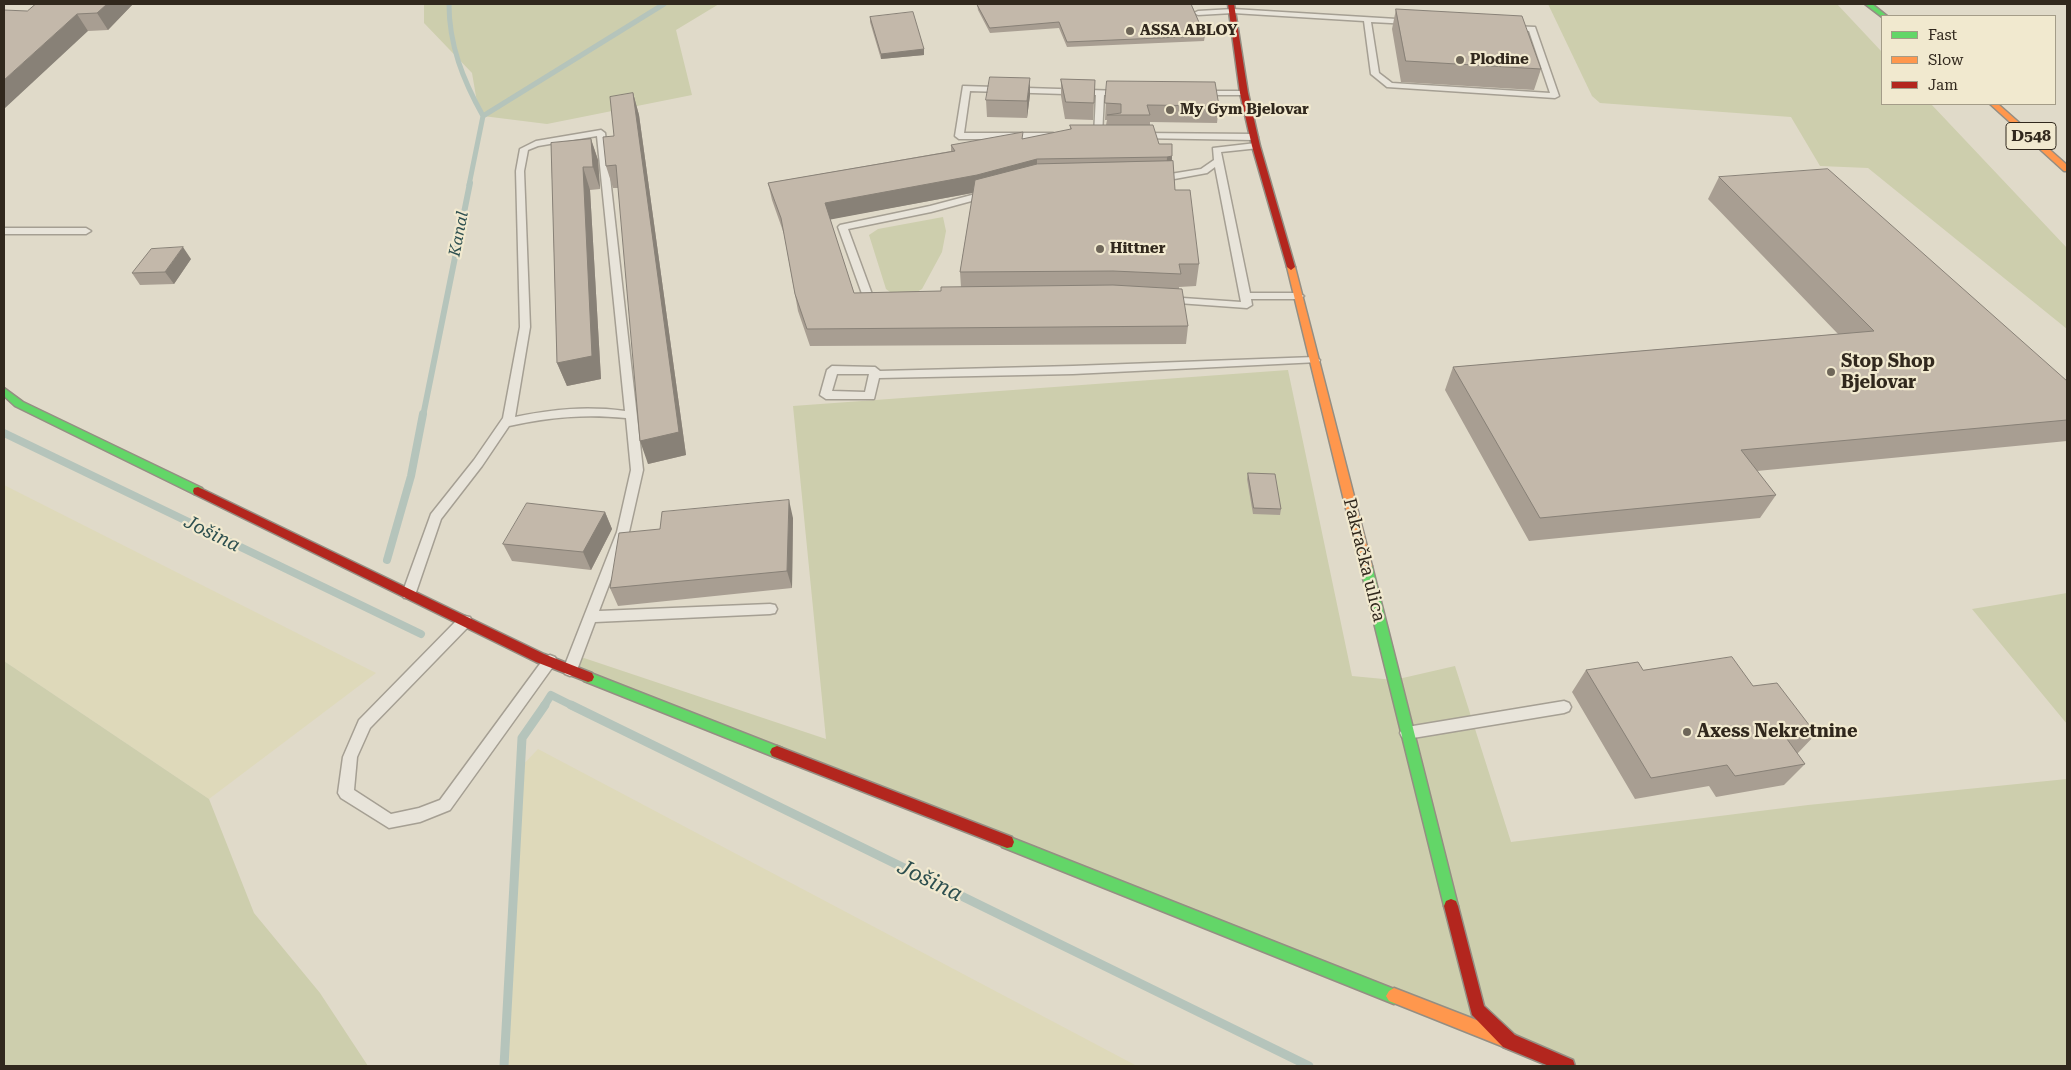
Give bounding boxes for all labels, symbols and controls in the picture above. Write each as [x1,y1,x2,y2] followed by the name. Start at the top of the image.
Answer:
[1881,15,2056,105] legend
[1140,22,1237,40] place label: ASSA ABLOY
[1124,25,1136,37] marker: ASSA ABLOY
[1928,26,1957,44] text: Fast
[1470,51,1529,69] place label: Plodine
[1928,51,1963,69] text: Slow
[1454,54,1466,66] marker: Plodine
[1928,76,1958,94] text: Jam
[1180,101,1309,119] place label: My Gym Bjelovar
[1164,104,1176,116] marker: My Gym Bjelovar
[2006,122,2056,150] road number: D548
[445,210,473,258] water label: Kanal
[1110,240,1165,258] place label: Hittner
[1094,243,1106,255] marker: Hittner
[1841,351,1935,394] place label: Stop Shop Bjelovar
[1825,366,1837,378] marker: Stop Shop Bjelovar
[1338,496,1390,624] street label: Pakračka ulica
[180,511,244,557] water label: Jošina
[1697,721,1857,743] place label: Axess Nekretnine
[1681,726,1693,738] marker: Axess Nekretnine
[893,854,967,908] water label: Jošina

